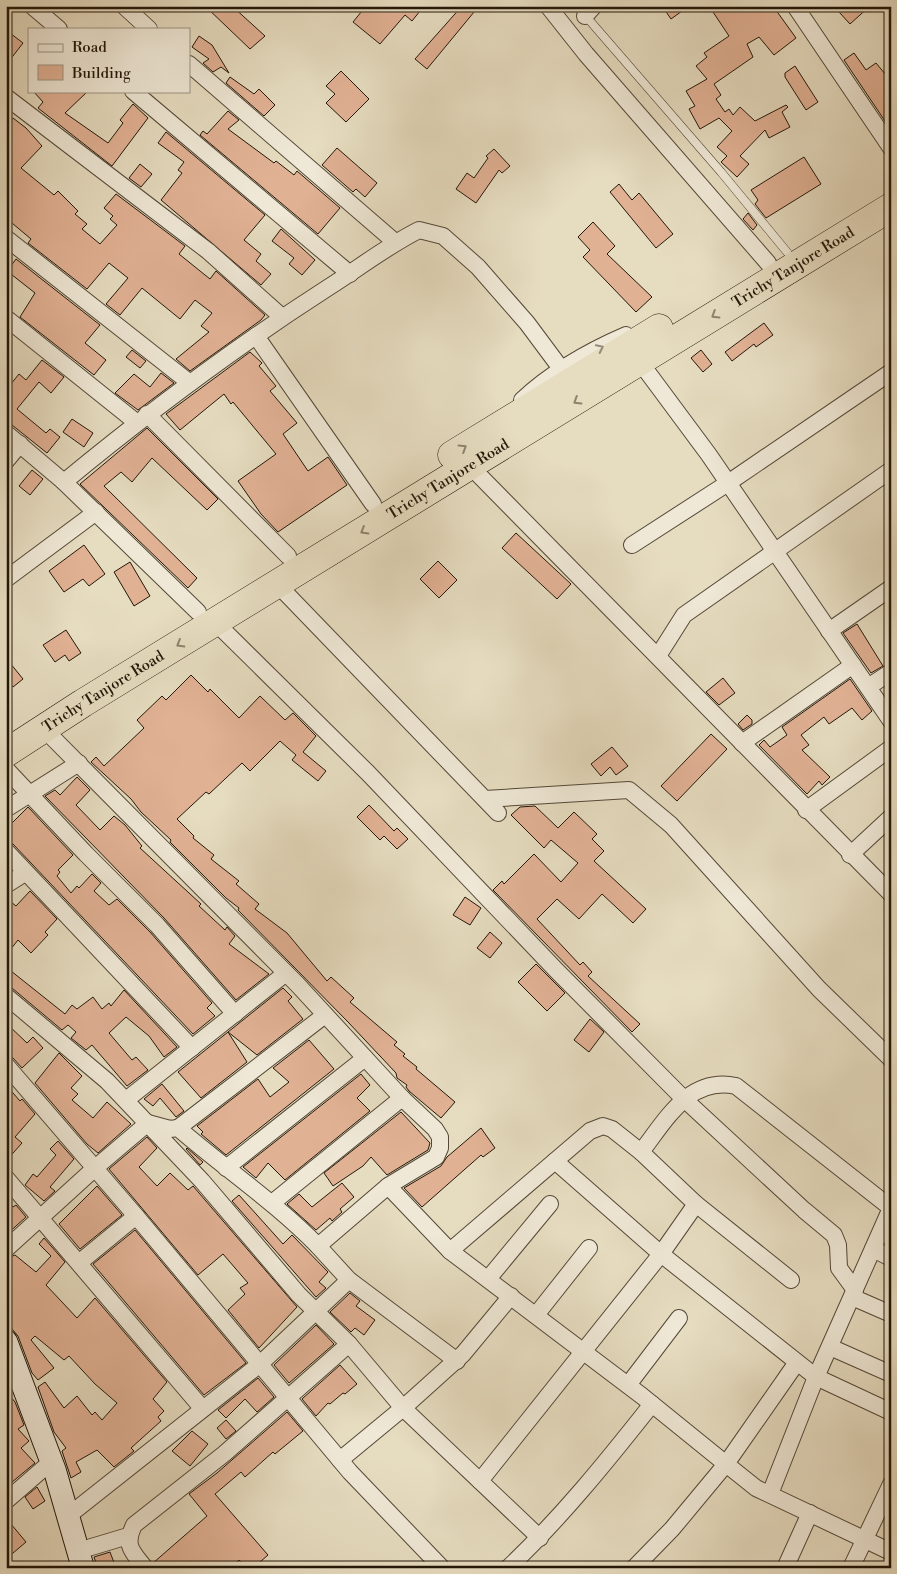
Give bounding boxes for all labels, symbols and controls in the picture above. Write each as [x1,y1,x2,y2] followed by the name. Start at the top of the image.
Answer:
[28,28,190,92] legend
[72,38,107,57] text: Road
[71,64,131,83] text: Building
[729,223,858,312] street label: Trichy Tanjore Road
[712,309,721,319] one-way arrow
[595,344,604,354] one-way arrow
[573,394,582,404] one-way arrow
[384,434,513,524] street label: Trichy Tanjore Road
[457,445,466,455] one-way arrow
[360,525,369,535] one-way arrow
[177,637,186,647] one-way arrow
[39,646,168,737] street label: Trichy Tanjore Road

